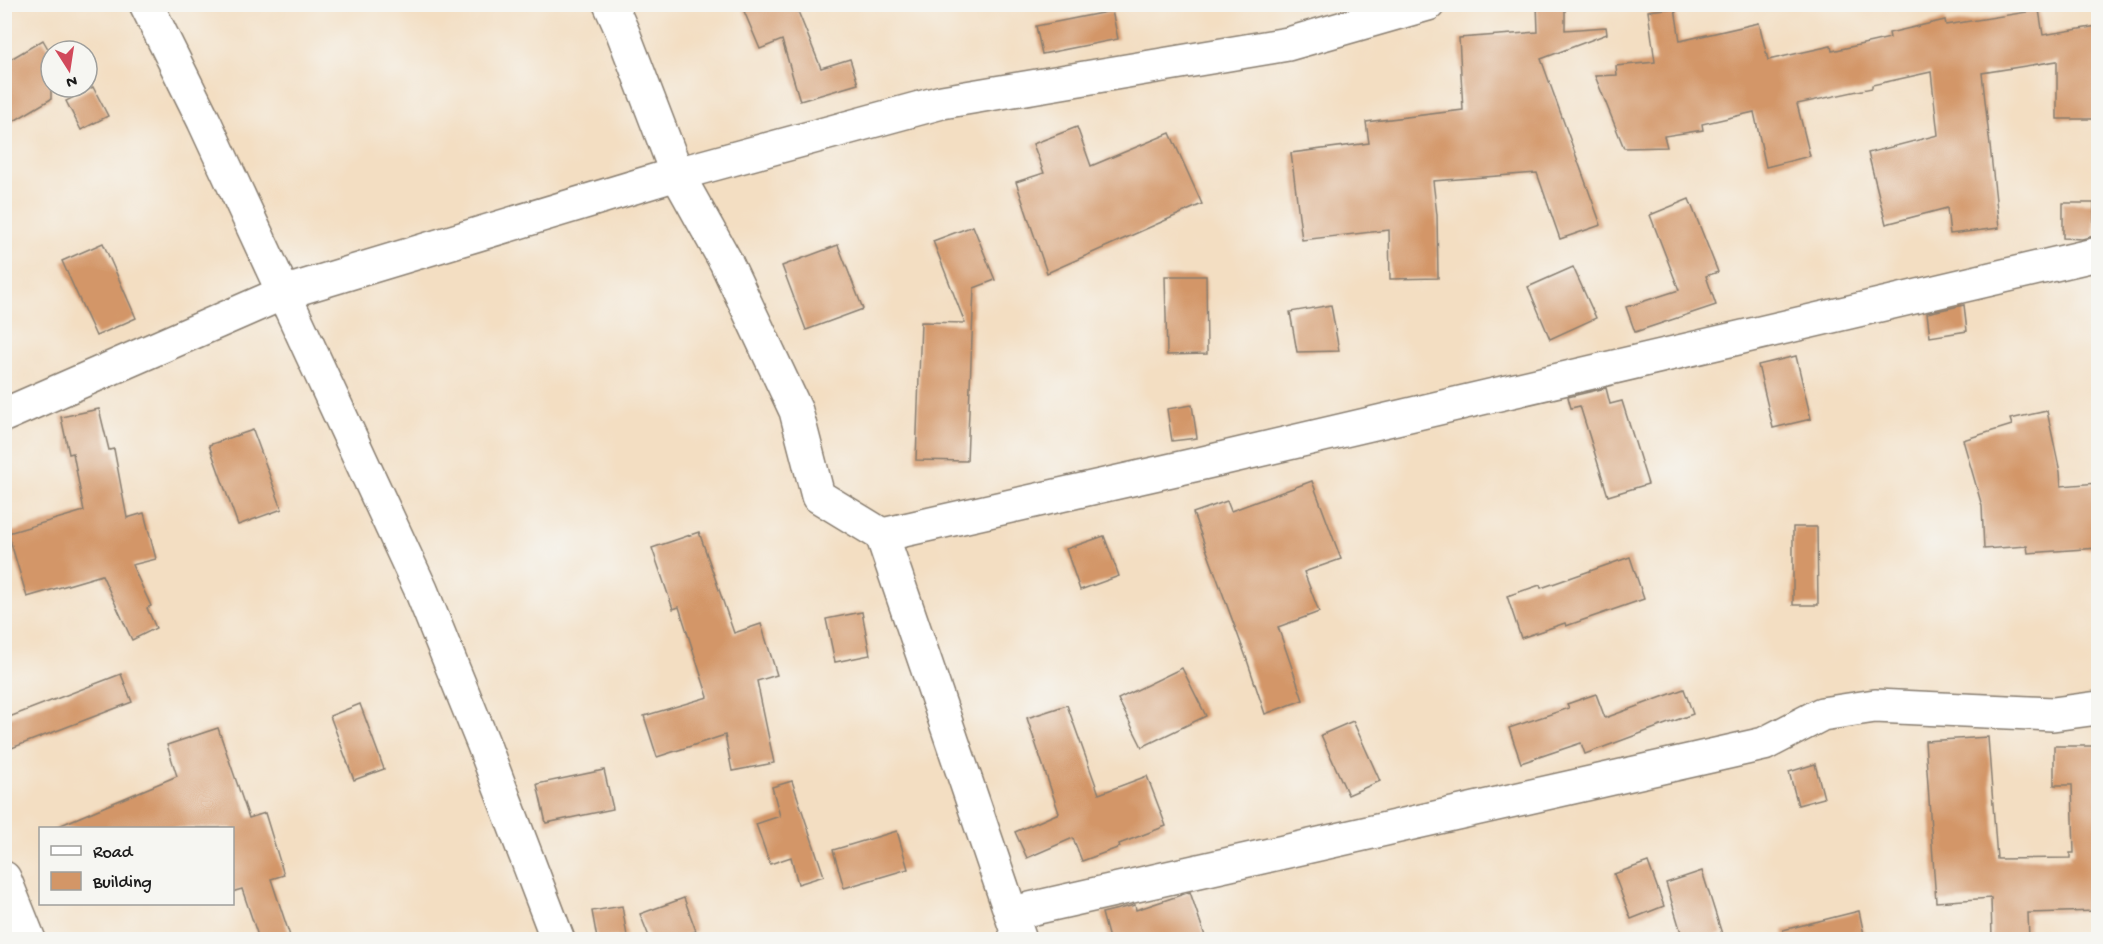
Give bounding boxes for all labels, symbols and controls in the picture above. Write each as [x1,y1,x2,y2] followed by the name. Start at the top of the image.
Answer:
[39,39,99,99] north arrow
[64,70,78,91] text: N
[39,827,234,905] legend
[93,843,134,864] text: Road
[92,873,152,894] text: Building

